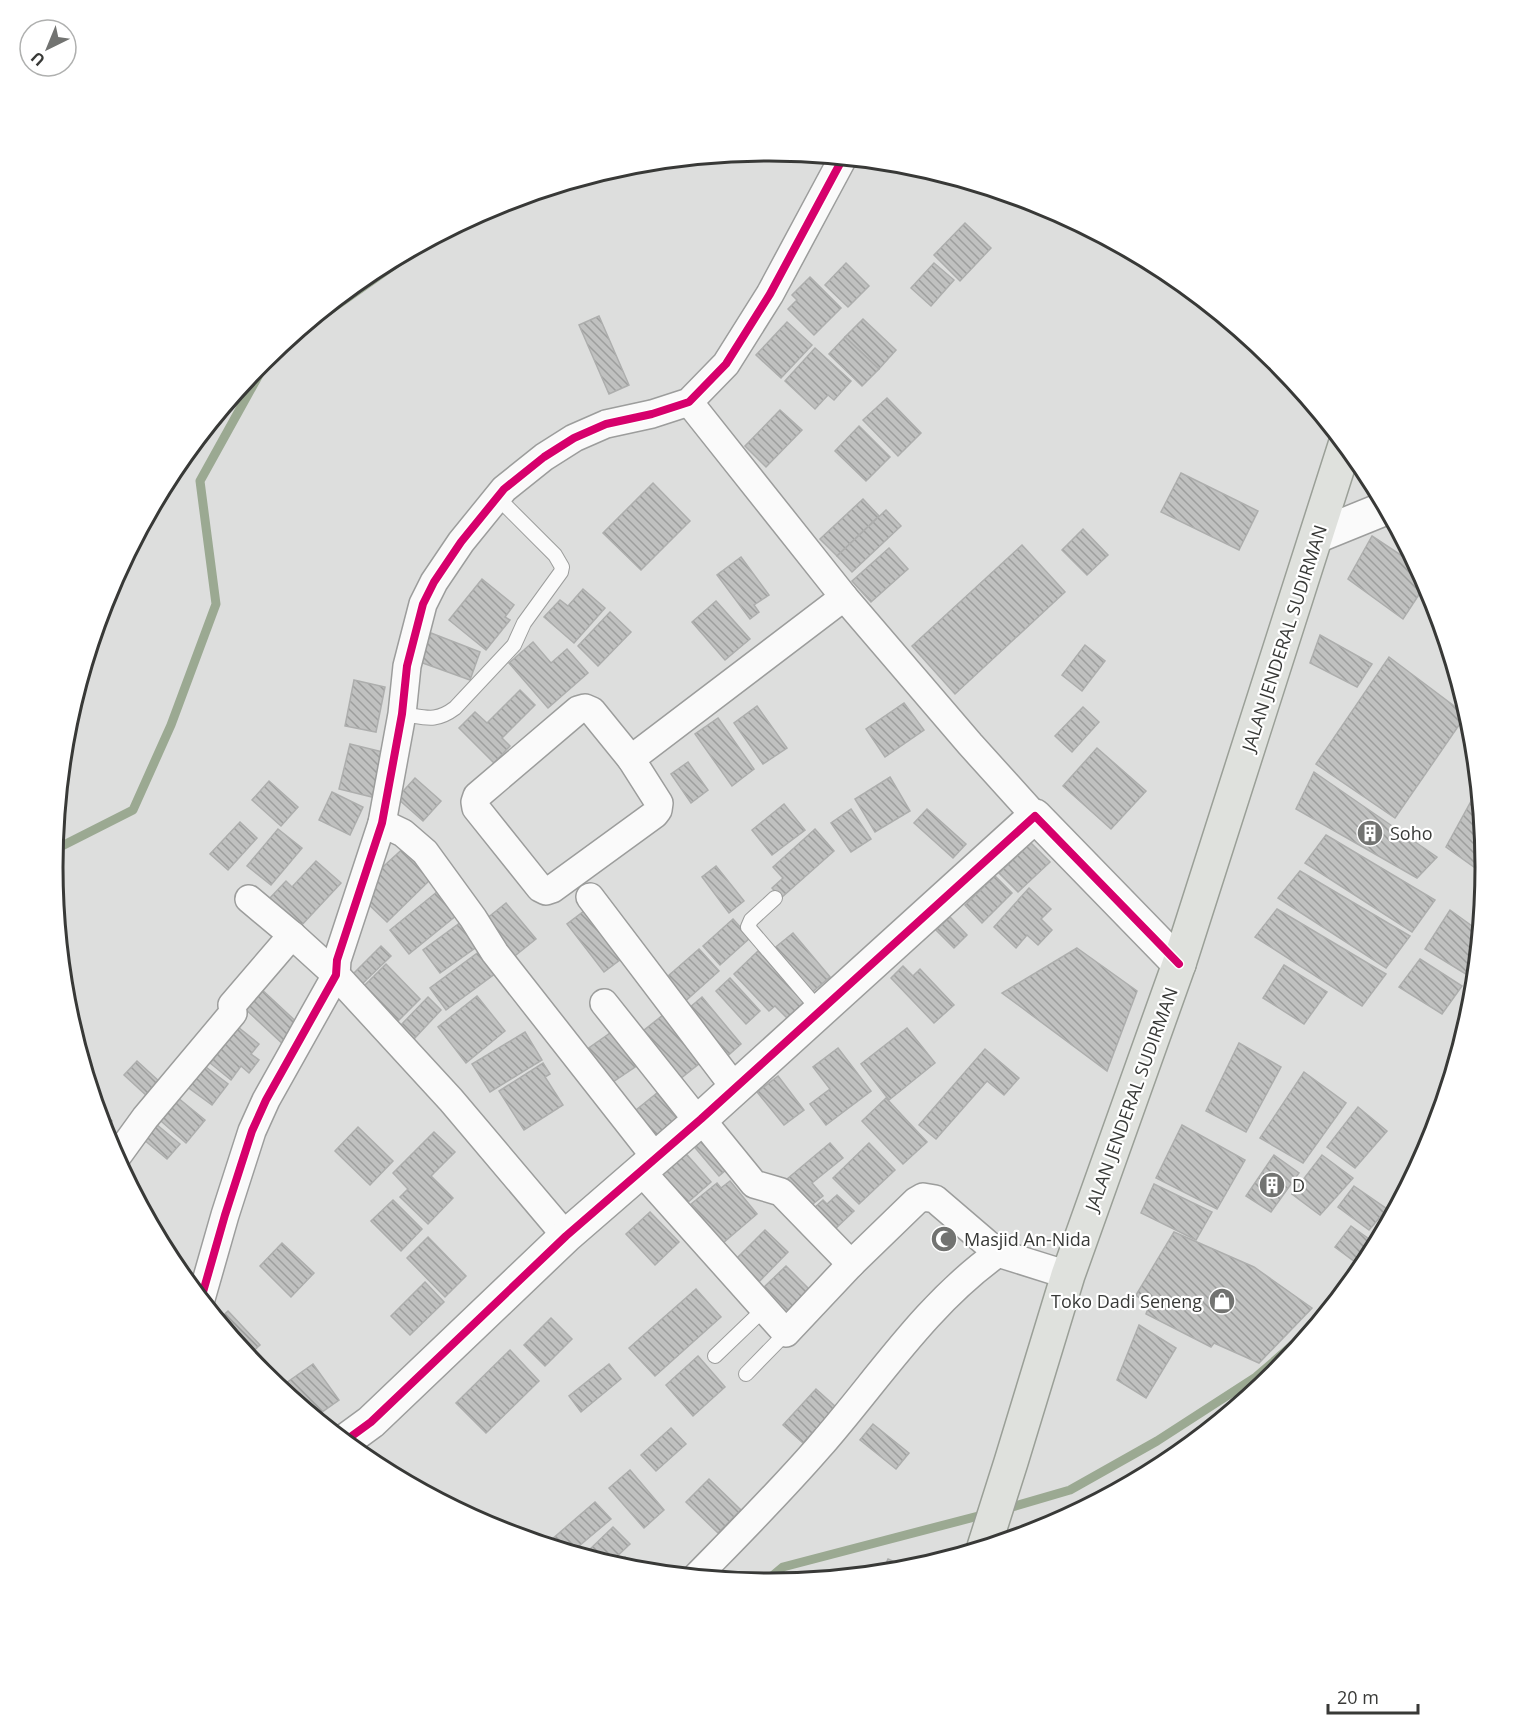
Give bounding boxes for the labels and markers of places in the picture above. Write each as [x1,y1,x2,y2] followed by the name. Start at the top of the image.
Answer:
[1355,818,1385,848] building icon: Soho
[1390,821,1433,845] place label: Soho
[1257,1170,1287,1200] building icon: D
[1292,1173,1305,1197] place label: D
[929,1224,959,1254] mosque icon: Masjid An-Nida
[964,1227,1091,1251] place label: Masjid An-Nida
[1207,1286,1237,1316] shop icon: Toko Dadi Seneng
[1051,1289,1202,1313] place label: Toko Dadi Seneng

